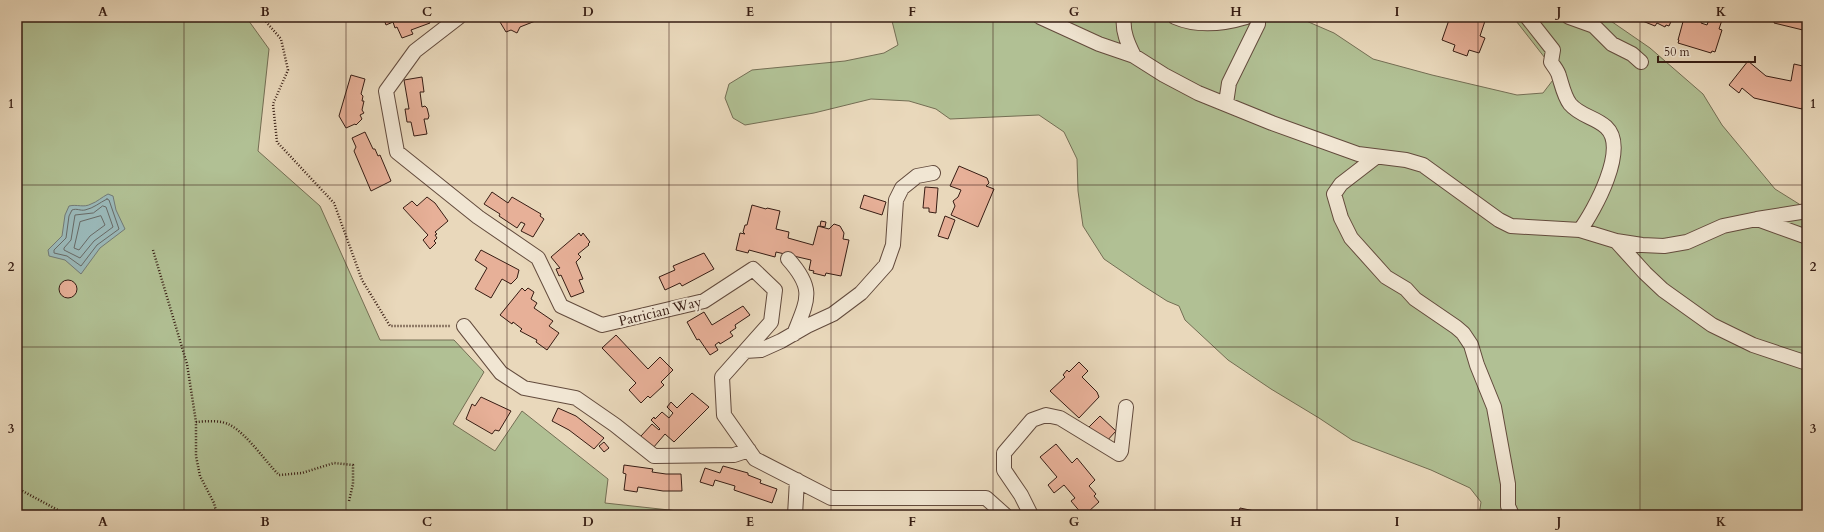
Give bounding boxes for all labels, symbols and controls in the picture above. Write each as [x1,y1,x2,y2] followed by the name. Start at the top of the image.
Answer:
[98,3,108,21] text: A
[260,3,270,21] text: B
[422,3,432,21] text: C
[582,3,594,21] text: D
[746,3,754,21] text: E
[908,3,916,21] text: F
[1069,3,1080,21] text: G
[1230,3,1242,21] text: H
[1394,3,1400,21] text: I
[1555,3,1562,21] text: J
[1716,3,1727,21] text: K
[1658,38,1755,64] scale bar
[1664,44,1691,60] text: 50 m
[8,95,14,113] text: 1
[1810,95,1816,113] text: 1
[8,258,15,276] text: 2
[1810,258,1817,276] text: 2
[617,292,704,331] street label: Patrician Way
[8,420,15,438] text: 3
[1810,420,1817,438] text: 3
[98,513,108,531] text: A
[260,513,270,531] text: B
[422,513,432,531] text: C
[582,513,594,531] text: D
[746,513,754,531] text: E
[908,513,916,531] text: F
[1069,513,1080,531] text: G
[1230,513,1242,531] text: H
[1394,513,1400,531] text: I
[1555,513,1562,531] text: J
[1716,513,1727,531] text: K

